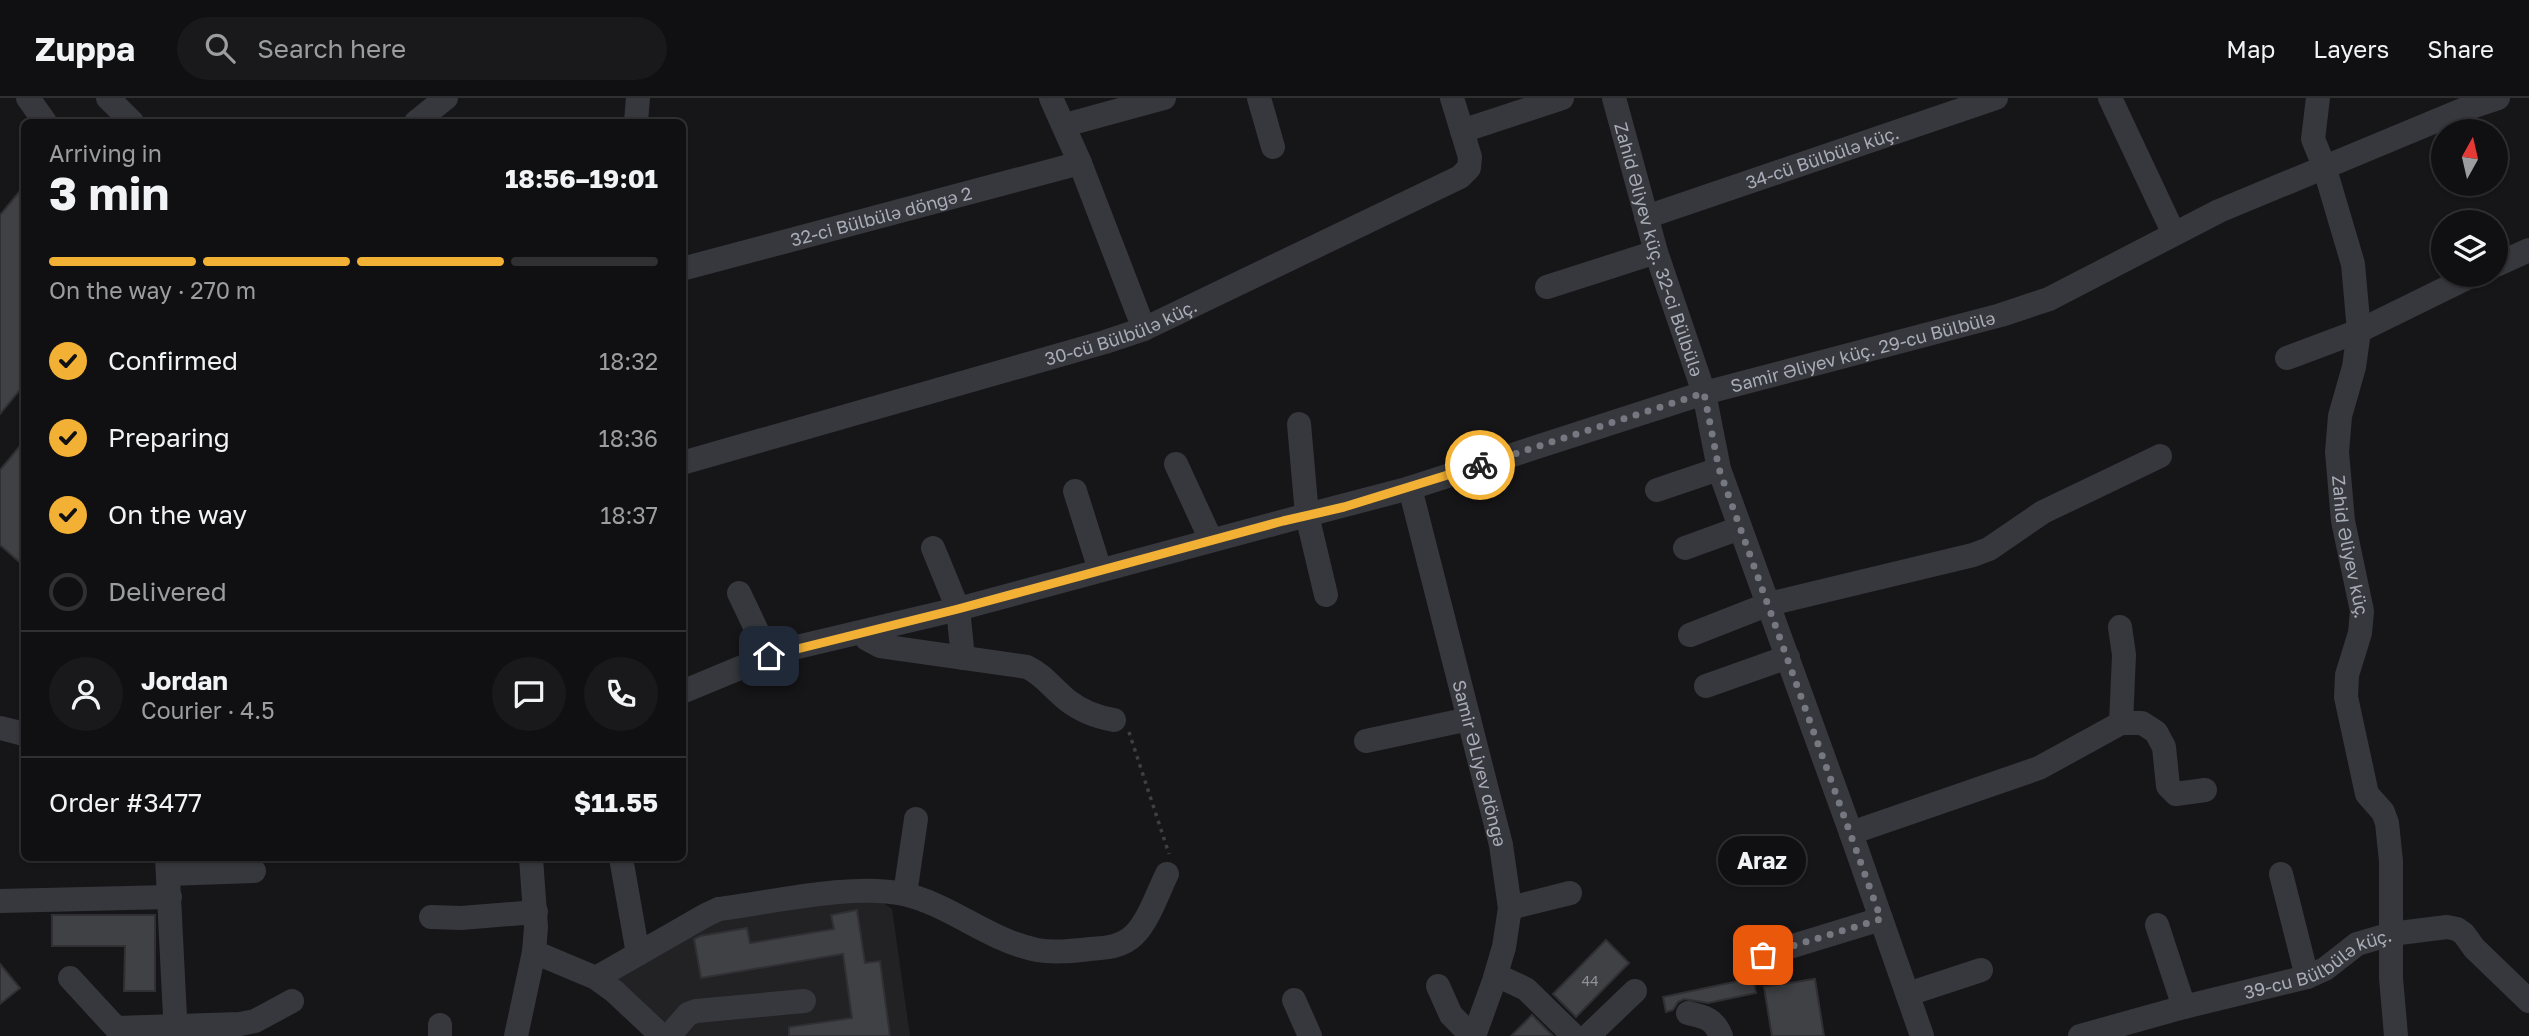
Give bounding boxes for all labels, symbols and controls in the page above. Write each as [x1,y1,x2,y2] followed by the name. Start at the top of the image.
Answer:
[177,17,667,80] search box
[35,29,135,68] text: Zuppa
[201,29,239,67] icon: search
[257,33,406,64] text: Search here
[2226,34,2275,63] text: Map
[2313,34,2389,63] text: Layers
[2427,34,2494,63] text: Share
[2431,119,2508,196] north arrow
[2431,119,2508,287] map controls
[1610,120,1709,379] street label: Zahid Əliyev küç. 32-ci Bülbülə
[1743,121,1902,193] street label: 34-cü Bülbülə küç.
[49,139,162,167] text: Arriving in
[505,163,658,194] text: 18:56–19:01
[49,165,169,220] text: 3 min
[788,181,974,251] street label: 32-ci Bülbülə döngə 2
[2431,210,2508,287] button: layers
[49,276,256,304] text: On the way · 270 m
[1042,294,1200,370] street label: 30-cü Bülbülə küç.
[1728,306,1997,397] street label: Samir Əliyev küç. 29-cu Bülbülə
[49,342,87,380] icon: check
[108,345,238,376] text: Confirmed
[599,347,658,375] text: 18:32
[49,419,87,457] icon: check
[108,422,230,453] text: Preparing
[599,424,658,452] text: 18:36
[1445,430,1515,500] courier
[1461,446,1499,484] icon: bike
[2328,474,2374,621] street label: Zahid Əliyev küç.
[49,496,87,534] icon: check
[108,499,247,530] text: On the way
[600,501,658,529] text: 18:37
[108,576,227,607] text: Delivered
[739,626,799,686] pin
[750,637,788,675] icon: home
[49,657,123,731] button: person
[492,657,566,731] button: chat
[584,657,658,731] button: phone
[141,665,228,696] text: Jordan
[1448,678,1512,849] street label: Samir ƏLiyev döngə
[141,696,274,724] text: Courier · 4.5
[49,787,202,818] text: Order #3477
[574,787,658,818] text: $11.55
[1719,836,1807,885] callout: Araz
[1737,846,1787,874] text: Araz
[2241,923,2394,1003] street label: 39-cu Bülbülə küç.
[1733,925,1793,985] pin
[1744,936,1782,974] icon: bag
[1581,972,1599,989] house number: 44

